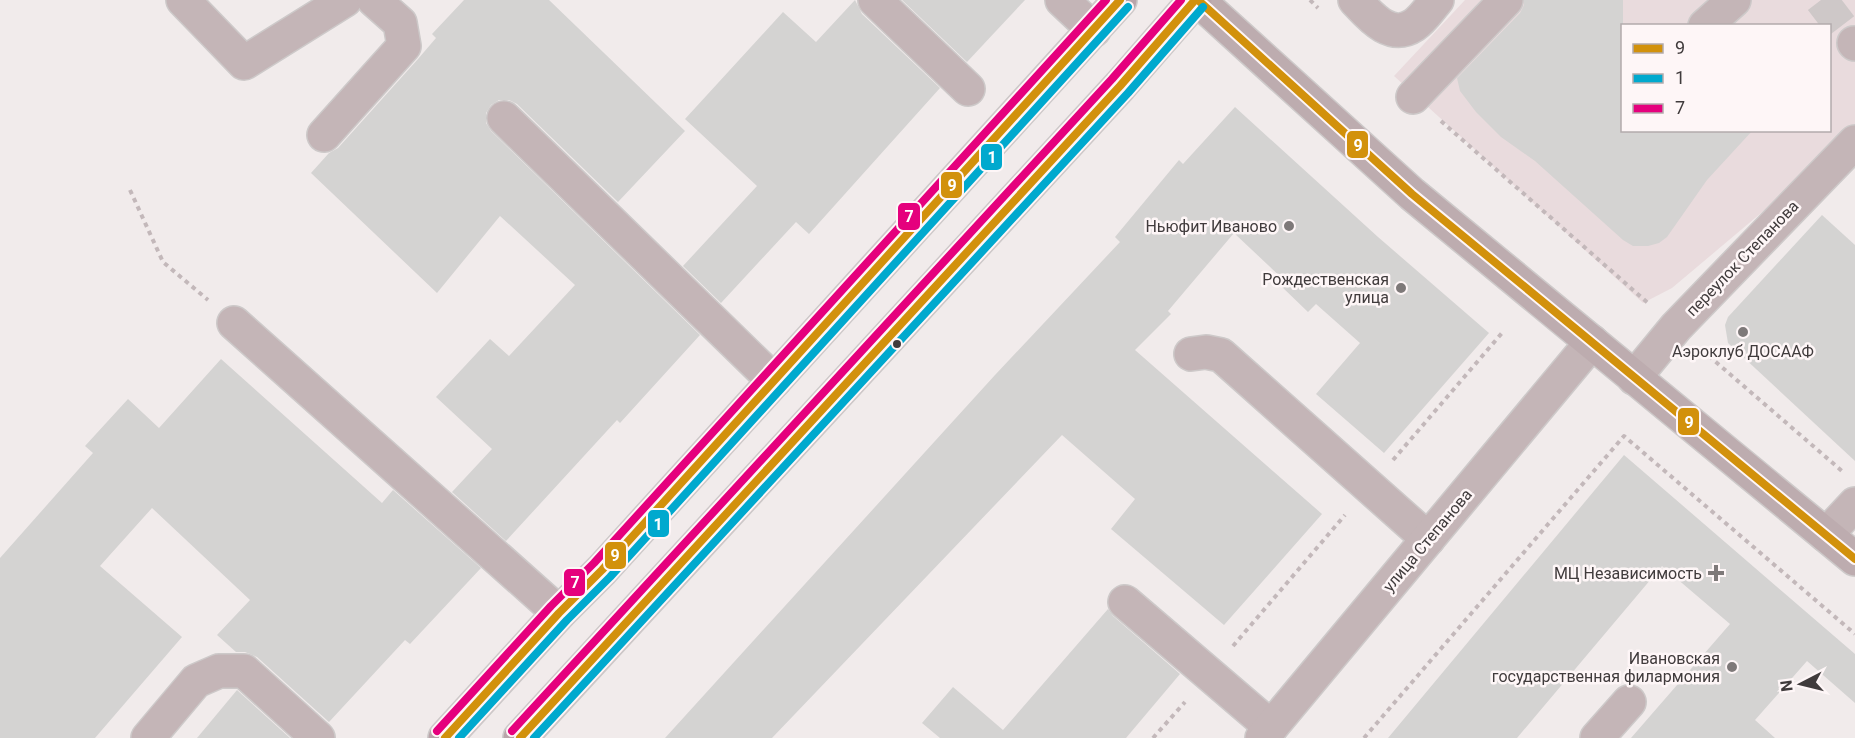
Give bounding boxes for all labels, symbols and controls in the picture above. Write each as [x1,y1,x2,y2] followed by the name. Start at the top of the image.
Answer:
[1621,24,1831,132] legend
[1675,37,1685,58] text: 9
[1675,67,1685,88] text: 1
[1675,97,1685,118] text: 7
[1346,130,1369,159] line badge: 9
[1353,136,1363,155] text: 9
[980,143,1003,171] line badge: 1
[987,148,997,167] text: 1
[940,171,963,199] line badge: 9
[947,176,957,195] text: 9
[1682,197,1802,320] street label: переулок Степанова
[897,202,921,231] line badge: 7
[904,207,914,226] text: 7
[1145,217,1277,236] place label: Ньюфит Иваново
[1282,219,1296,233] marker: Ньюфит Иваново
[1262,270,1389,307] place label: Рождественская улица
[1394,281,1408,295] marker: Рождественская улица
[1736,325,1750,339] marker: Аэроклуб ДОСААФ
[891,338,903,350] unlabelled marker
[1672,342,1814,361] place label: Аэроклуб ДОСААФ
[1677,407,1700,436] line badge: 9
[1684,413,1694,432] text: 9
[1379,485,1476,595] street label: улица Степанова
[647,509,670,538] line badge: 1
[653,515,663,534] text: 1
[604,541,627,570] line badge: 9
[610,546,620,565] text: 9
[1554,564,1702,583] place label: МЦ Независимость
[1707,564,1725,582] marker: МЦ Независимость
[563,568,586,597] line badge: 7
[570,573,580,592] text: 7
[1492,649,1720,686] place label: Ивановская государственная филармония
[1771,654,1831,714] north arrow
[1725,660,1739,674] marker: Ивановская государственная филармония
[1776,679,1797,693] text: N

